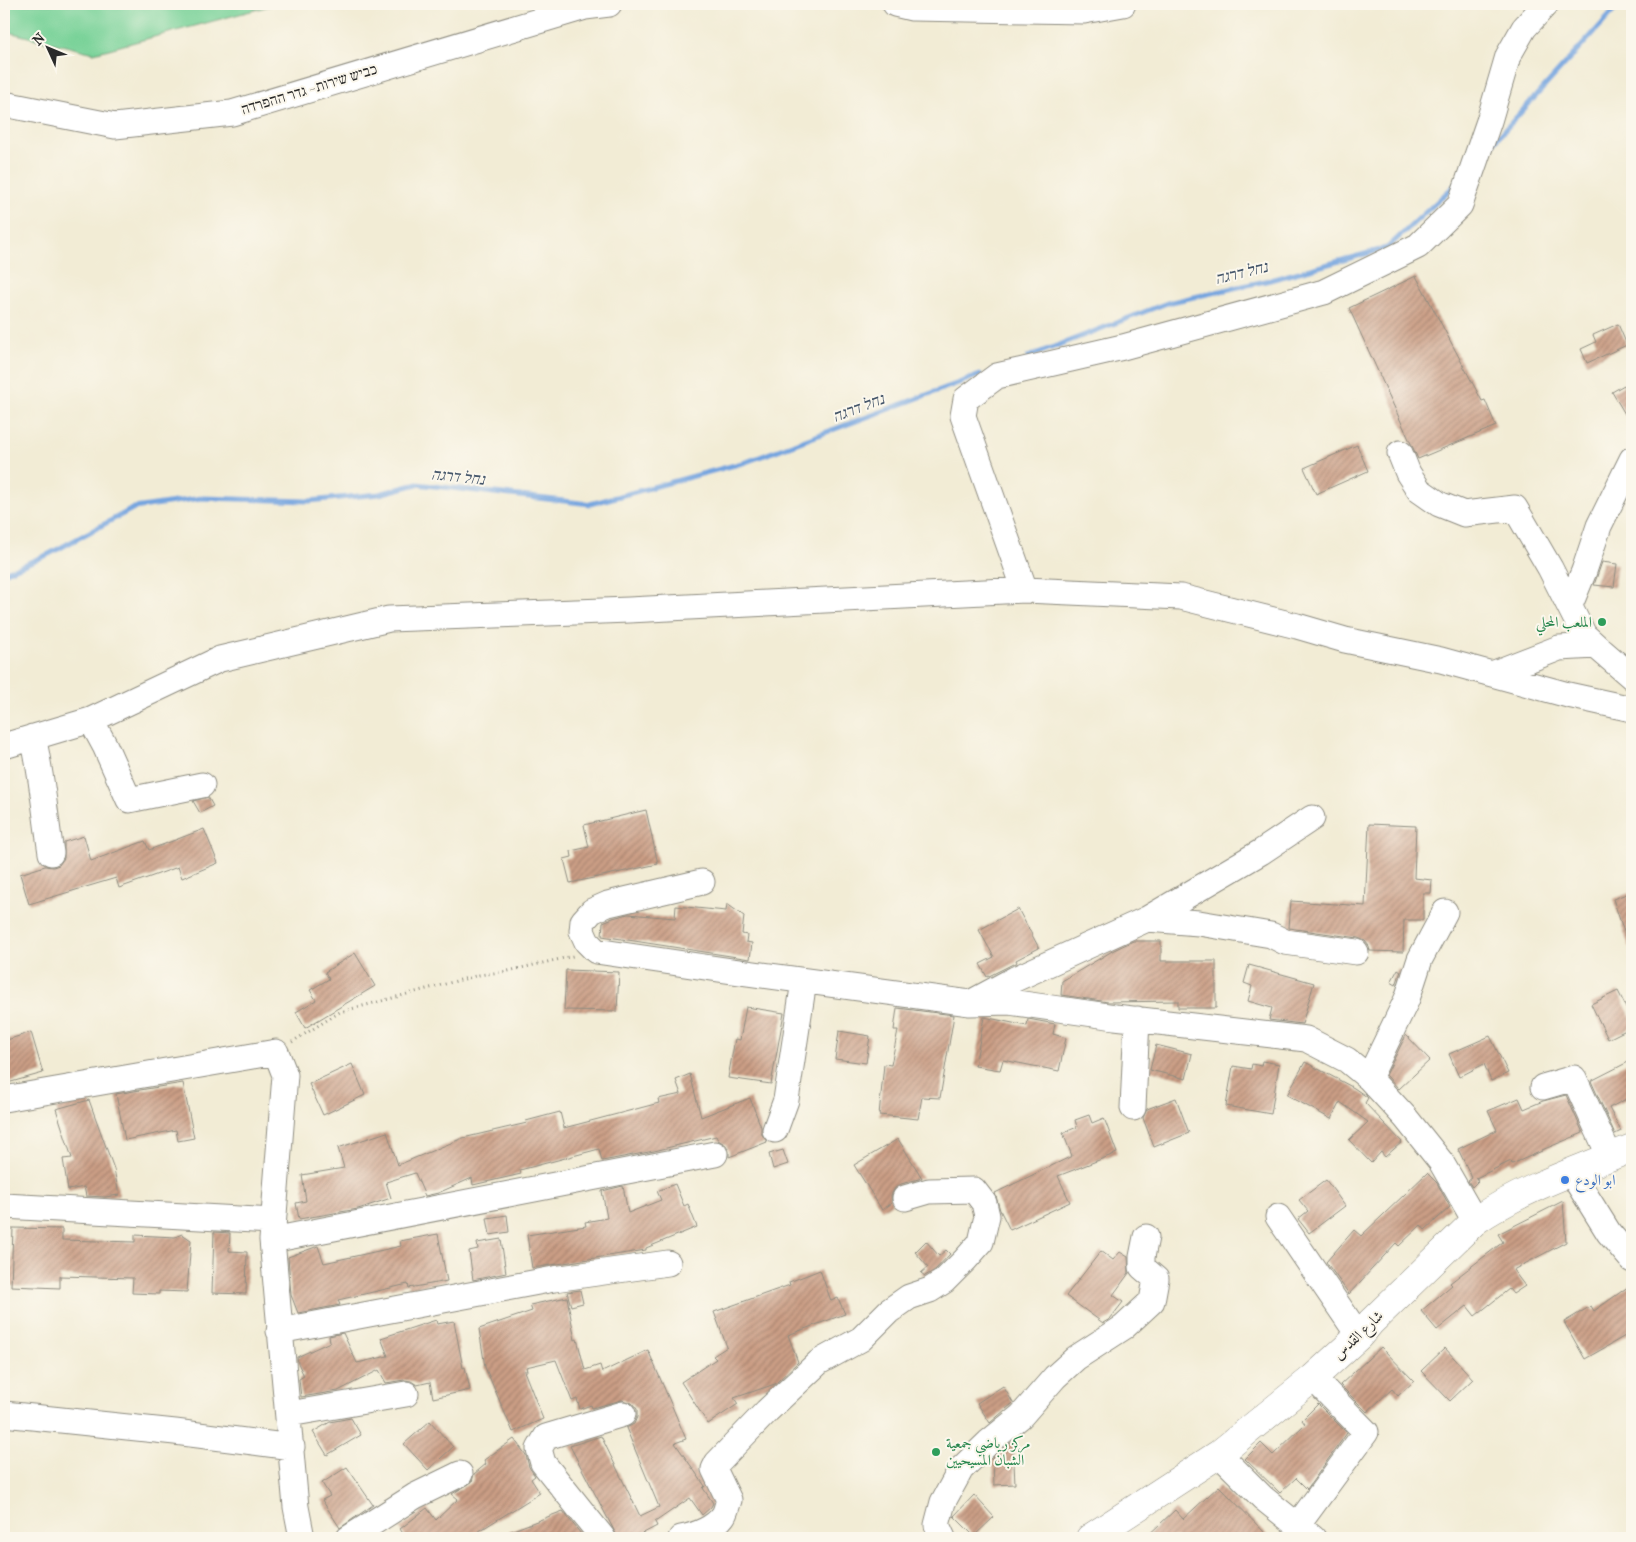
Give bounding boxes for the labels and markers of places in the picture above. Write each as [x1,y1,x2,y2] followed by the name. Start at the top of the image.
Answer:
[1536,613,1592,636] place label: الملعب المحلي
[1596,616,1608,628] marker: الملعب المحلي
[1575,1171,1615,1193] place label: ابو الودع
[1559,1174,1571,1186] marker: ابو الودع
[946,1434,1030,1469] place label: مركز رياضي جمعية الشبان المسيحيين
[930,1446,942,1458] marker: مركز رياضي جمعية الشبان المسيحيين

